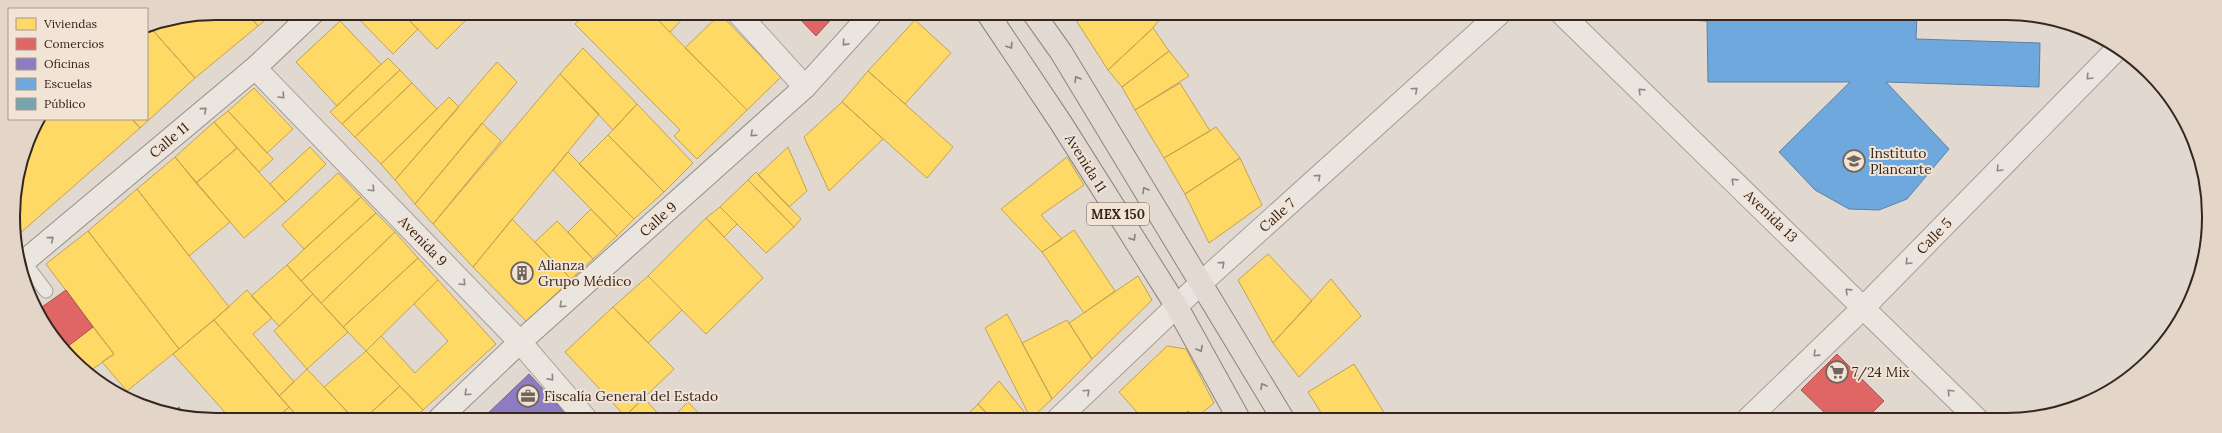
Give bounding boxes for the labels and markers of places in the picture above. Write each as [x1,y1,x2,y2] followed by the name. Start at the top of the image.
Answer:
[1870,144,1932,178] place label: Instituto Plancarte
[1841,148,1867,174] school or university icon: Instituto Plancarte
[537,256,631,290] place label: Alianza Grupo Médico
[509,260,535,286] building icon: Alianza Grupo Médico
[1824,359,1850,385] supermarket icon: 7/24 Mix
[1852,363,1910,381] place label: 7/24 Mix
[515,383,541,409] office icon: Fiscalía General del Estado
[544,387,718,405] place label: Fiscalía General del Estado

